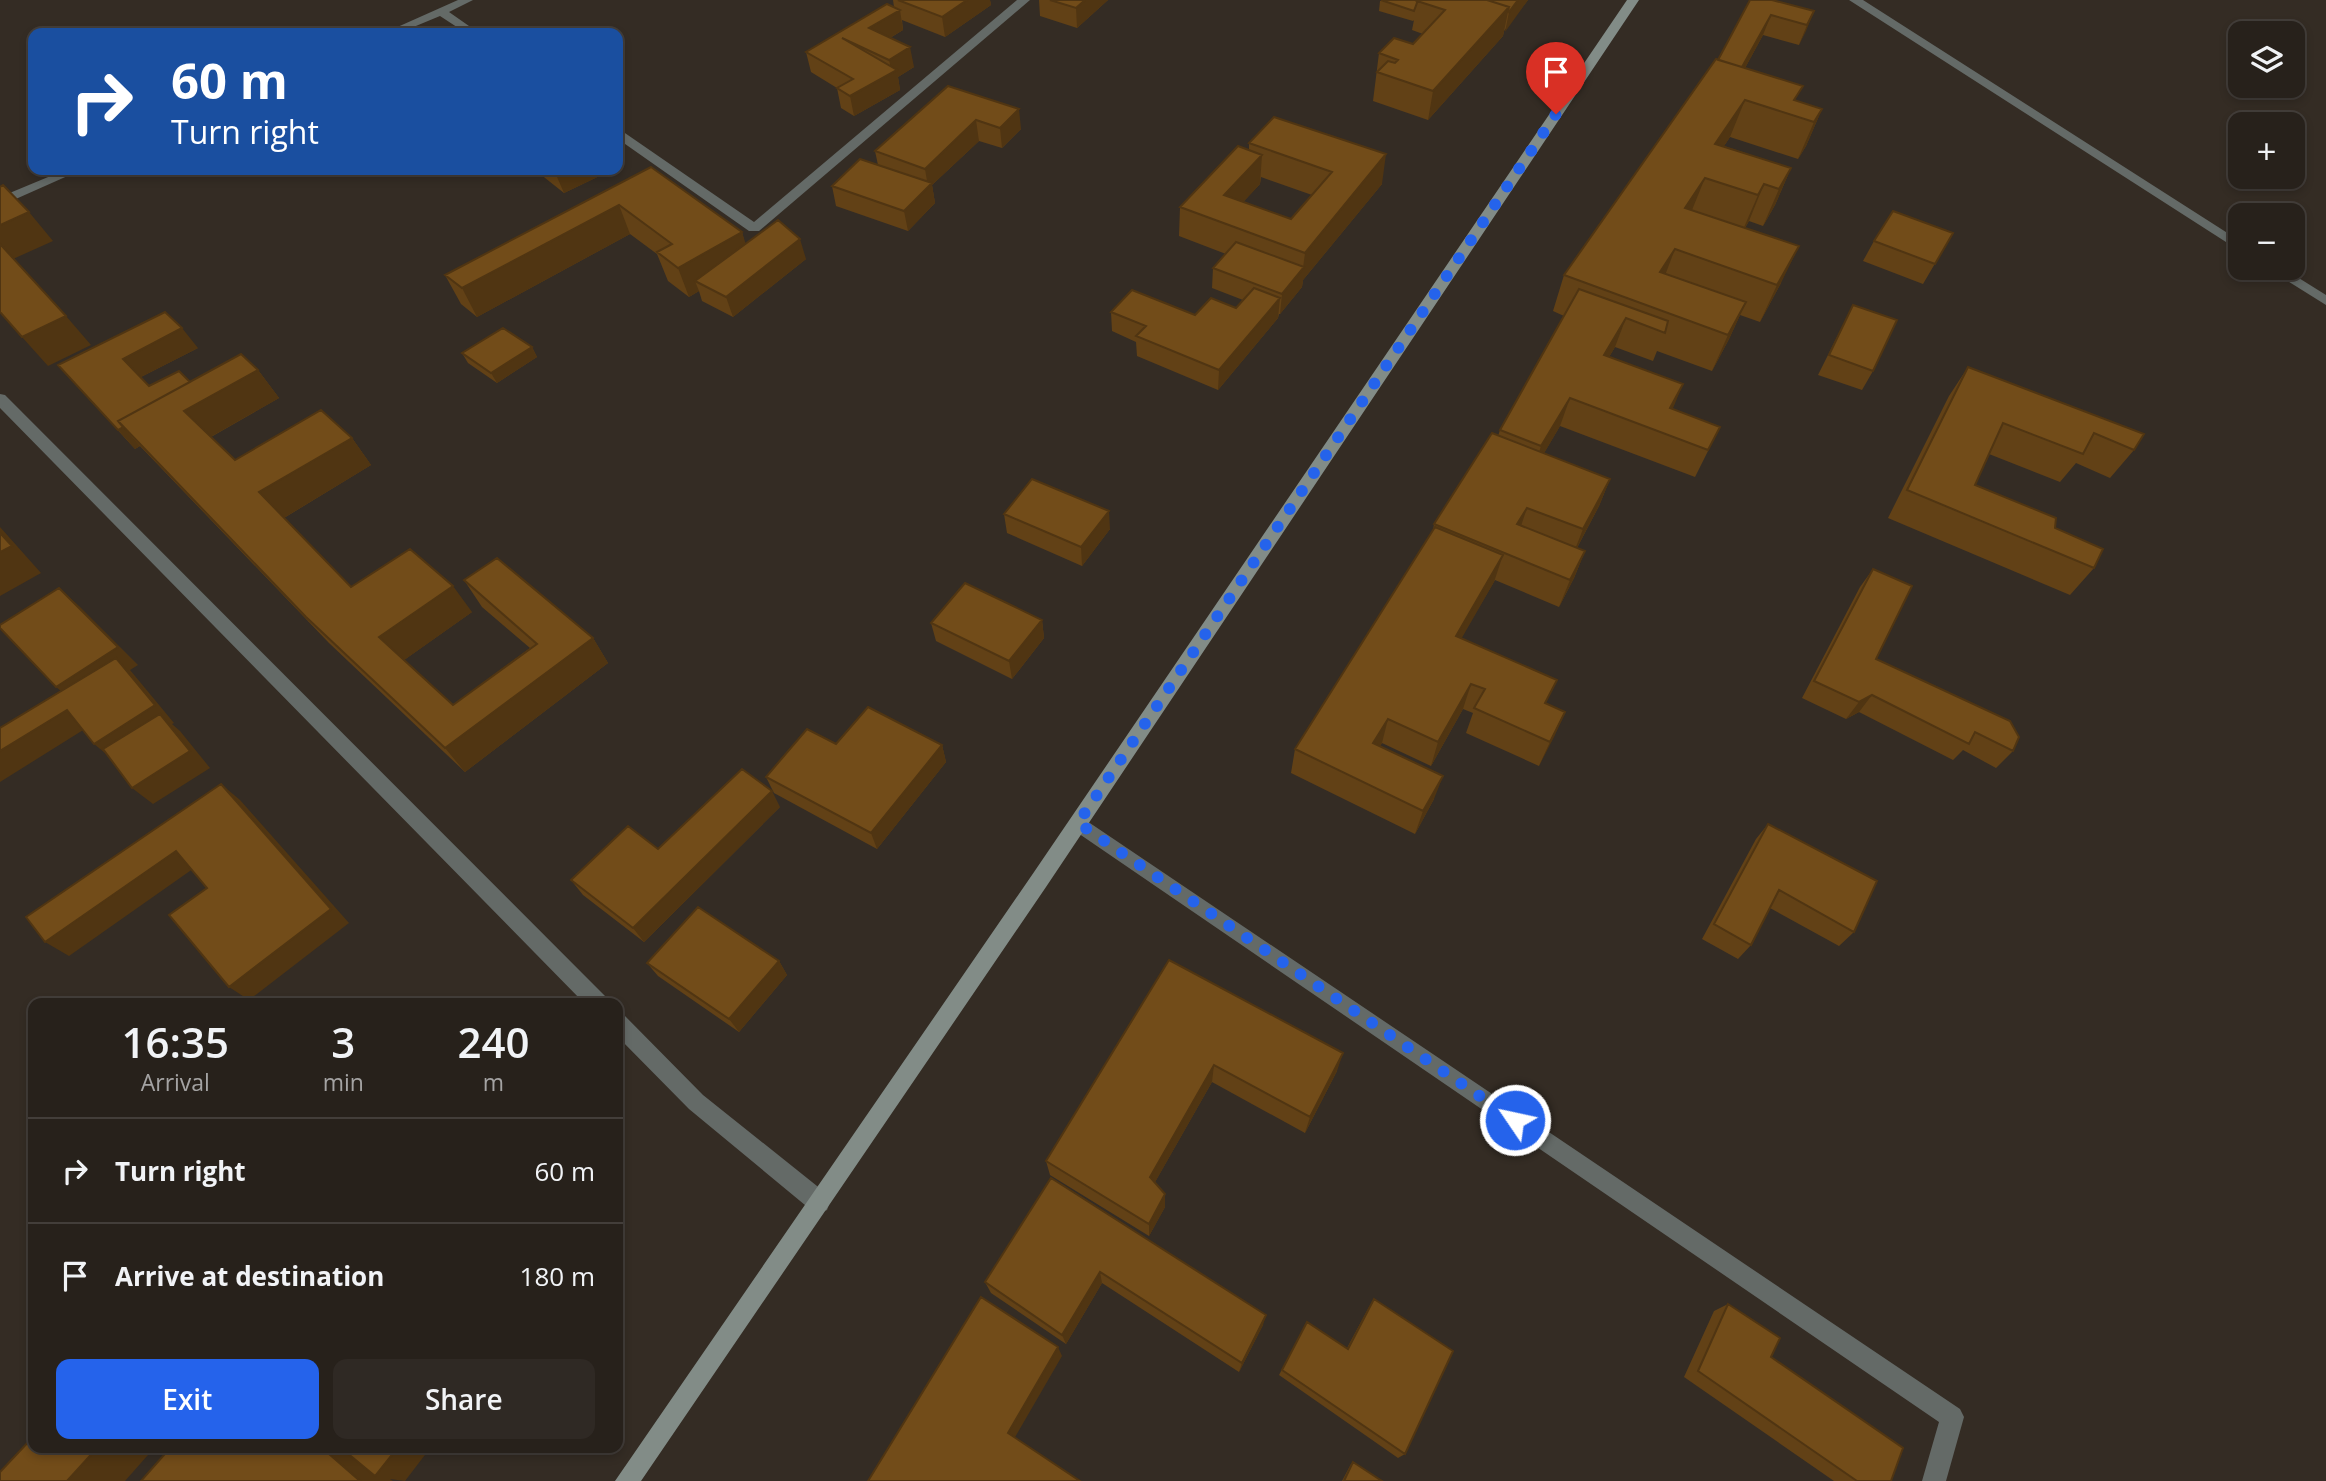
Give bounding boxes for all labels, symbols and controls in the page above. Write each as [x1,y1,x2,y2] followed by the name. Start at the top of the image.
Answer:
[2228,21,2305,280] map controls
[2228,21,2305,98] button: layers
[1526,42,1586,114] pin
[171,47,288,113] text: 60 m
[1537,53,1575,91] icon: arrive
[56,56,147,147] icon: right
[171,110,319,153] text: Turn right
[2228,112,2305,189] button: +
[2228,203,2305,280] button: −
[122,1013,229,1070] text: 16:35
[331,1013,355,1070] text: 3
[457,1013,529,1070] text: 240
[141,1066,210,1098] text: Arrival
[323,1066,364,1098] text: min
[483,1066,504,1098] text: m
[1478,1083,1552,1157] position arrow
[56,1152,94,1190] icon: right
[115,1153,246,1189] text: Turn right
[534,1153,595,1189] text: 60 m
[56,1257,94,1295] icon: arrive
[115,1258,384,1294] text: Arrive at destination
[520,1258,595,1294] text: 180 m
[56,1359,319,1439] button: Exit
[333,1359,595,1439] button: Share

